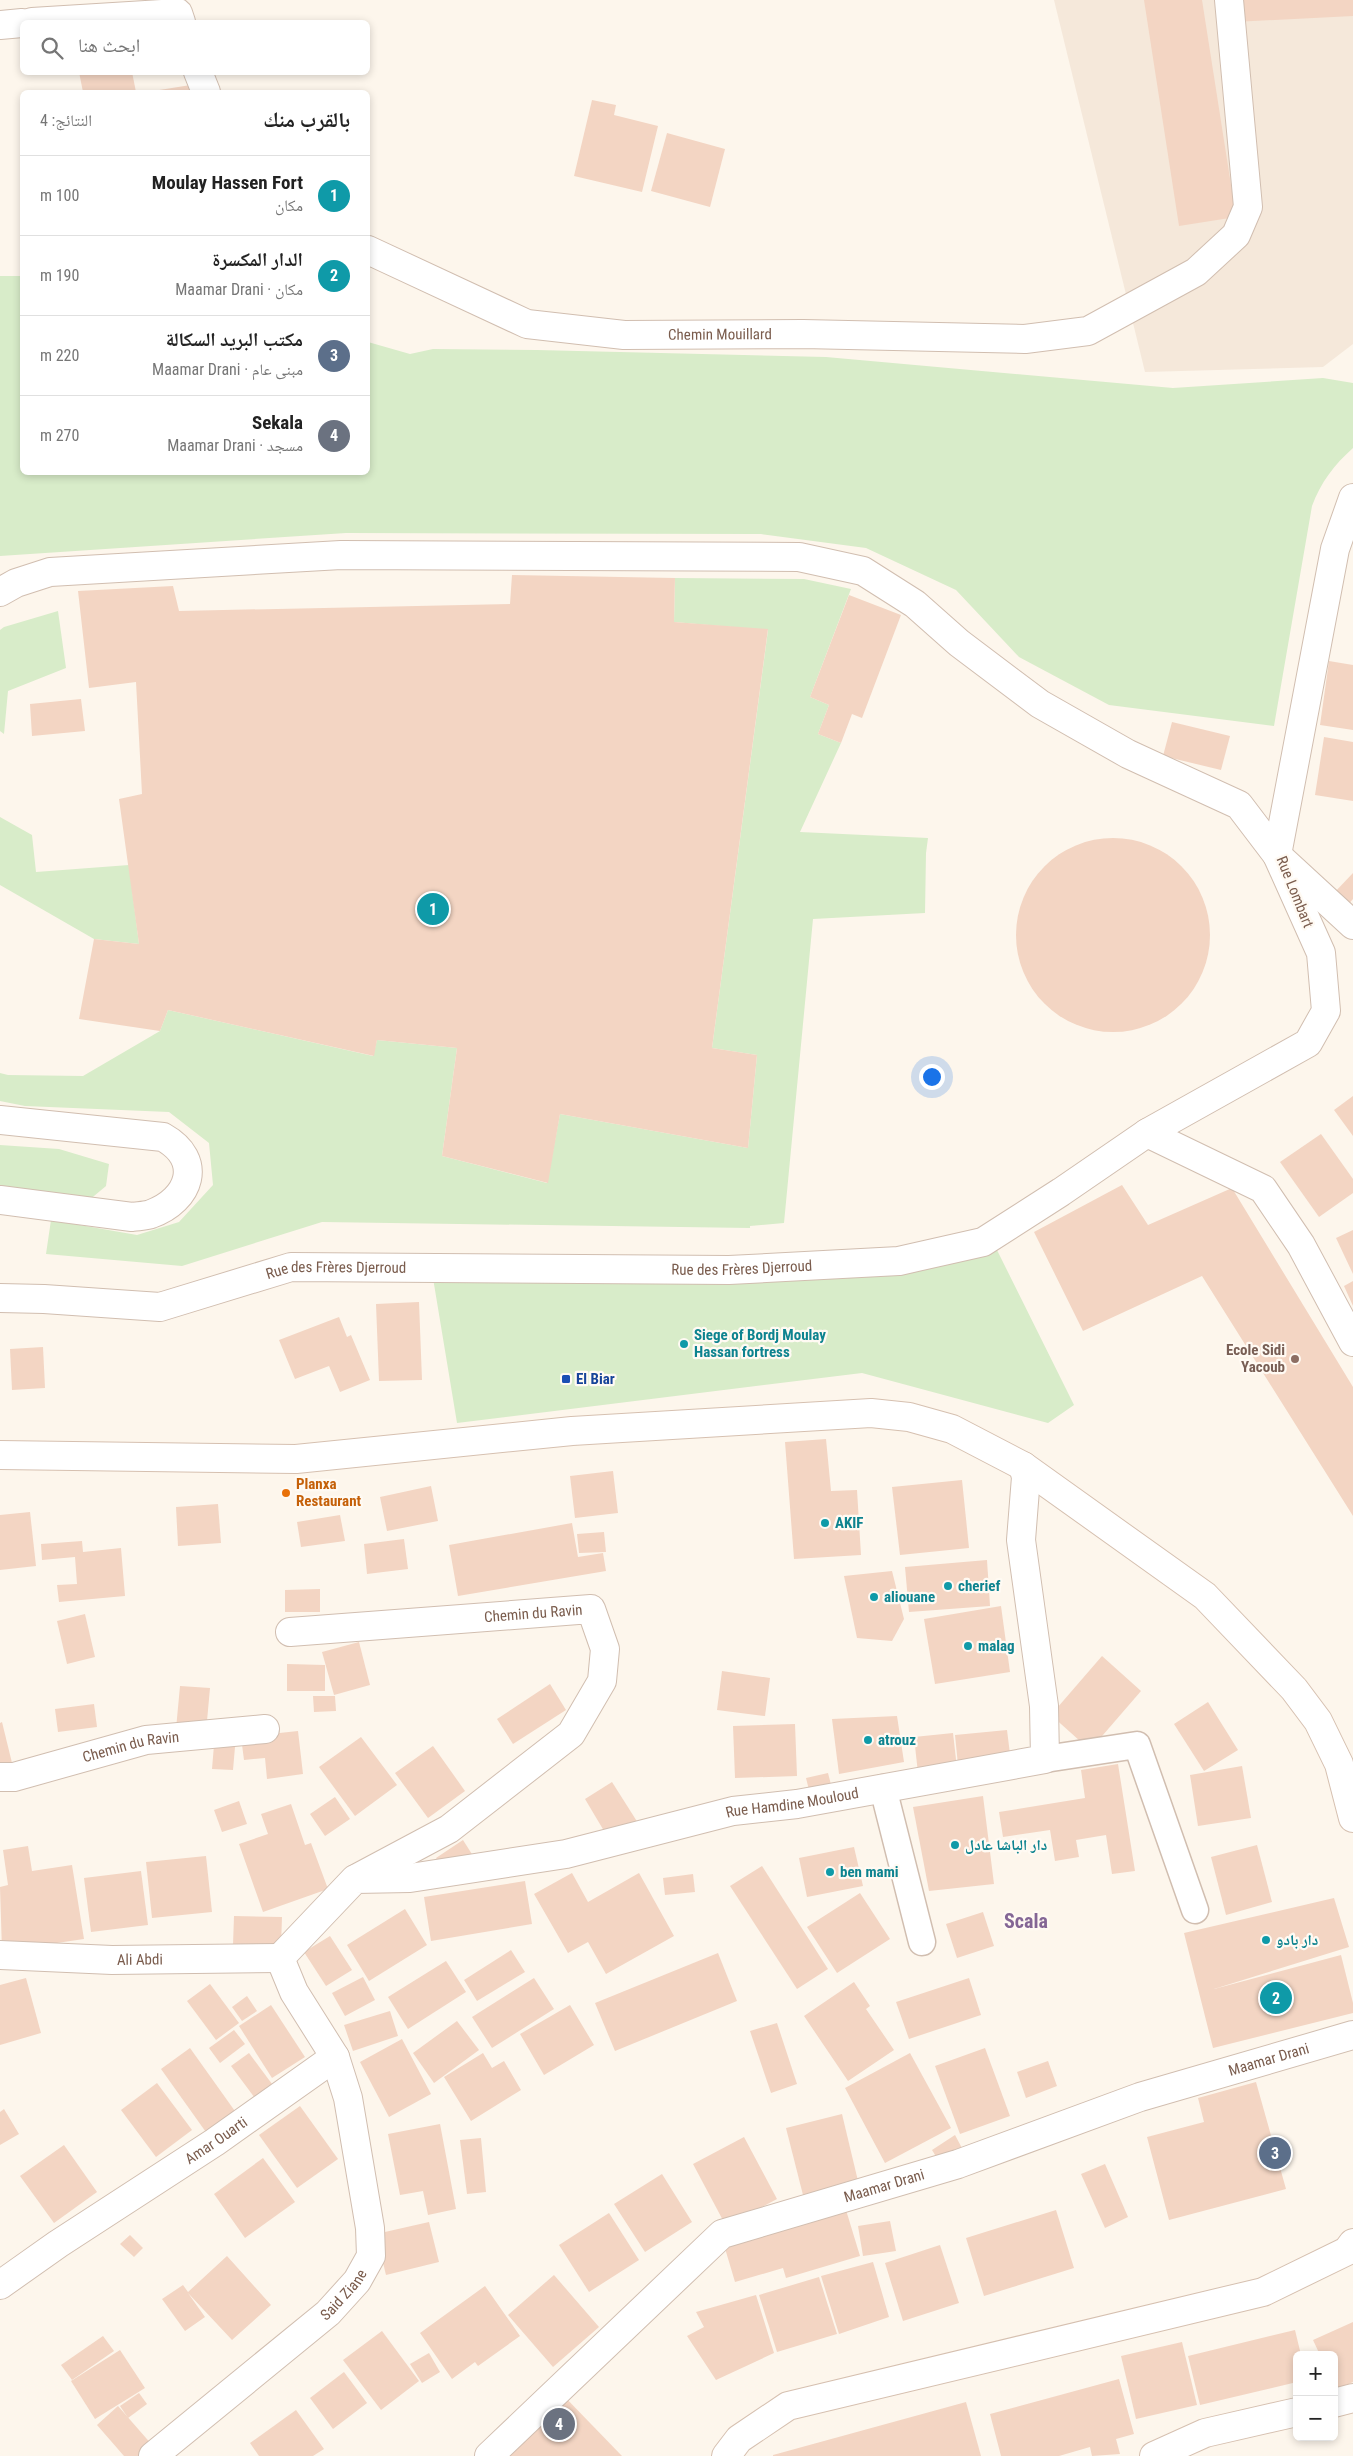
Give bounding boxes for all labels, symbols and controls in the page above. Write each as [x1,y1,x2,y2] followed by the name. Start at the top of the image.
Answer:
[20,20,370,75] search box
[38,34,66,62] icon: search
[78,34,140,57] text: ابحث هنا
[263,108,350,132] text: بالقرب منك
[40,111,92,130] text: النتائج: 4
[152,171,303,194] text: Moulay Hassen Fort
[40,186,79,205] text: 100 m
[330,186,338,205] text: 1
[275,196,303,215] text: مكان
[212,248,303,271] text: الدار المكسرة
[40,266,79,285] text: 190 m
[330,266,338,285] text: 2
[175,280,303,299] text: مكان · Maamar Drani
[668,325,772,344] street label: Chemin Mouillard
[166,328,303,351] text: مكتب البريد السكالة
[40,346,79,365] text: 220 m
[330,346,338,365] text: 3
[152,360,303,379] text: مبنى عام · Maamar Drani
[252,411,303,434] text: Sekala
[40,426,79,445] text: 270 m
[330,426,338,445] text: 4
[167,436,303,455] text: مسجد · Maamar Drani
[1272,854,1318,930] street label: Rue Lombart
[417,890,449,928] pin: 1
[919,1064,945,1090] your location
[671,1257,813,1279] street label: Rue des Frères Djerroud
[264,1258,406,1283] street label: Rue des Frères Djerroud
[694,1326,826,1361] place label: Siege of Bordj Moulay Hassan fortress
[678,1338,690,1350] marker: Siege of Bordj Moulay Hassan fortress
[1226,1341,1285,1376] place label: Ecole Sidi Yacoub
[1289,1353,1301,1365] marker: Ecole Sidi Yacoub
[576,1370,615,1388] place label: El Biar
[560,1373,572,1385] marker: El Biar
[296,1475,362,1510] place label: Planxa Restaurant
[280,1487,292,1499] marker: Planxa Restaurant
[835,1514,863,1532] place label: AKIF
[819,1517,831,1529] marker: AKIF
[958,1577,1000,1595] place label: cherief
[942,1580,954,1592] marker: cherief
[884,1588,935,1606] place label: aliouane
[868,1591,880,1603] marker: aliouane
[483,1601,583,1626] street label: Chemin du Ravin
[978,1637,1015,1655] place label: malag
[962,1640,974,1652] marker: malag
[81,1728,180,1766] street label: Chemin du Ravin
[878,1731,916,1749] place label: atrouz
[862,1734,874,1746] marker: atrouz
[724,1784,860,1822] street label: Rue Hamdine Mouloud
[965,1836,1047,1854] place label: دار الباشا عادل
[949,1839,961,1851] marker: دار الباشا عادل
[840,1863,899,1881] place label: ben mami
[824,1866,836,1878] marker: ben mami
[1004,1909,1048,1933] district label: Scala
[1276,1931,1318,1949] place label: دار بادو
[1260,1934,1272,1946] marker: دار بادو
[117,1950,163,1969] street label: Ali Abdi
[1260,1979,1292,2017] pin: 2
[1226,2039,1311,2080] street label: Maamar Drani
[182,2113,251,2168] street label: Amar Ouarti
[1259,2134,1291,2172] pin: 3
[842,2165,927,2206] street label: Maamar Drani
[317,2266,371,2324] street label: Said Ziane
[1293,2351,1338,2441] map controls
[1293,2351,1338,2396] button: +
[1293,2396,1338,2441] button: −
[543,2405,575,2443] pin: 4

